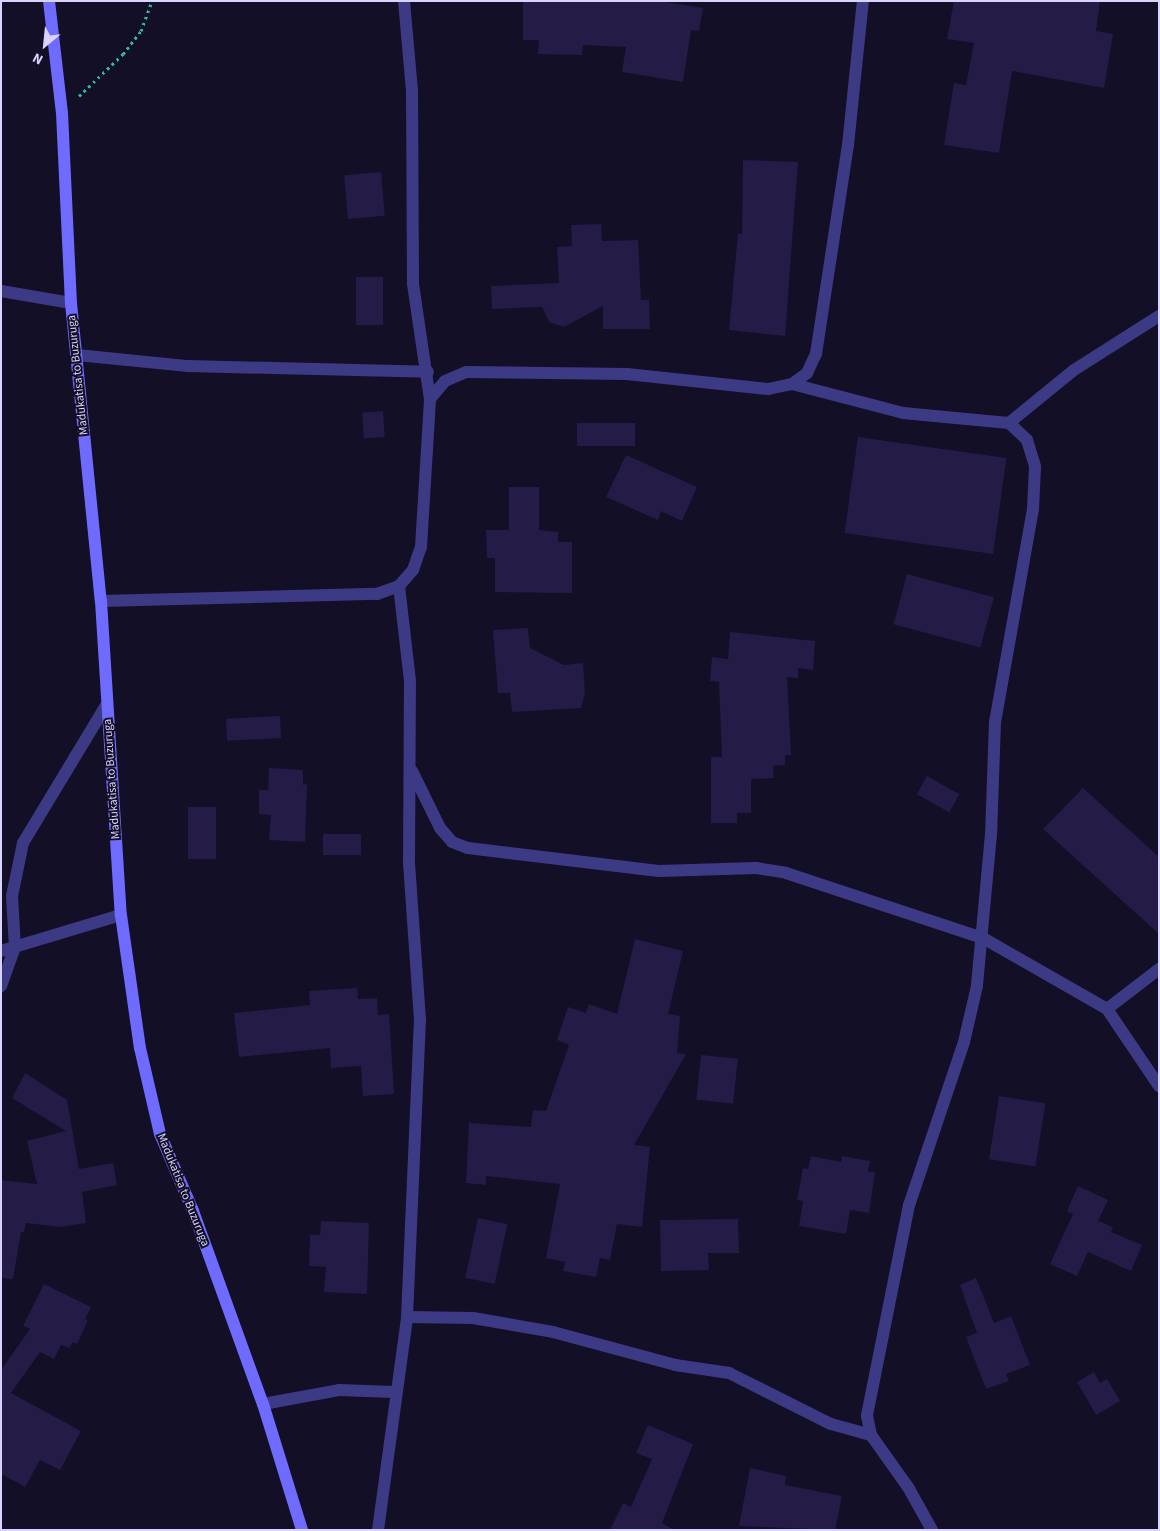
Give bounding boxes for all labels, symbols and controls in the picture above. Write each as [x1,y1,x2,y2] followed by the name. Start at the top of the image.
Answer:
[20,20,70,70] north arrow
[29,47,47,69] text: N
[65,314,91,436] street label: Madukatisa to Buzuruga
[101,718,123,840] street label: Madukatisa to Buzuruga
[154,1131,212,1249] street label: Madukatisa to Buzuruga

